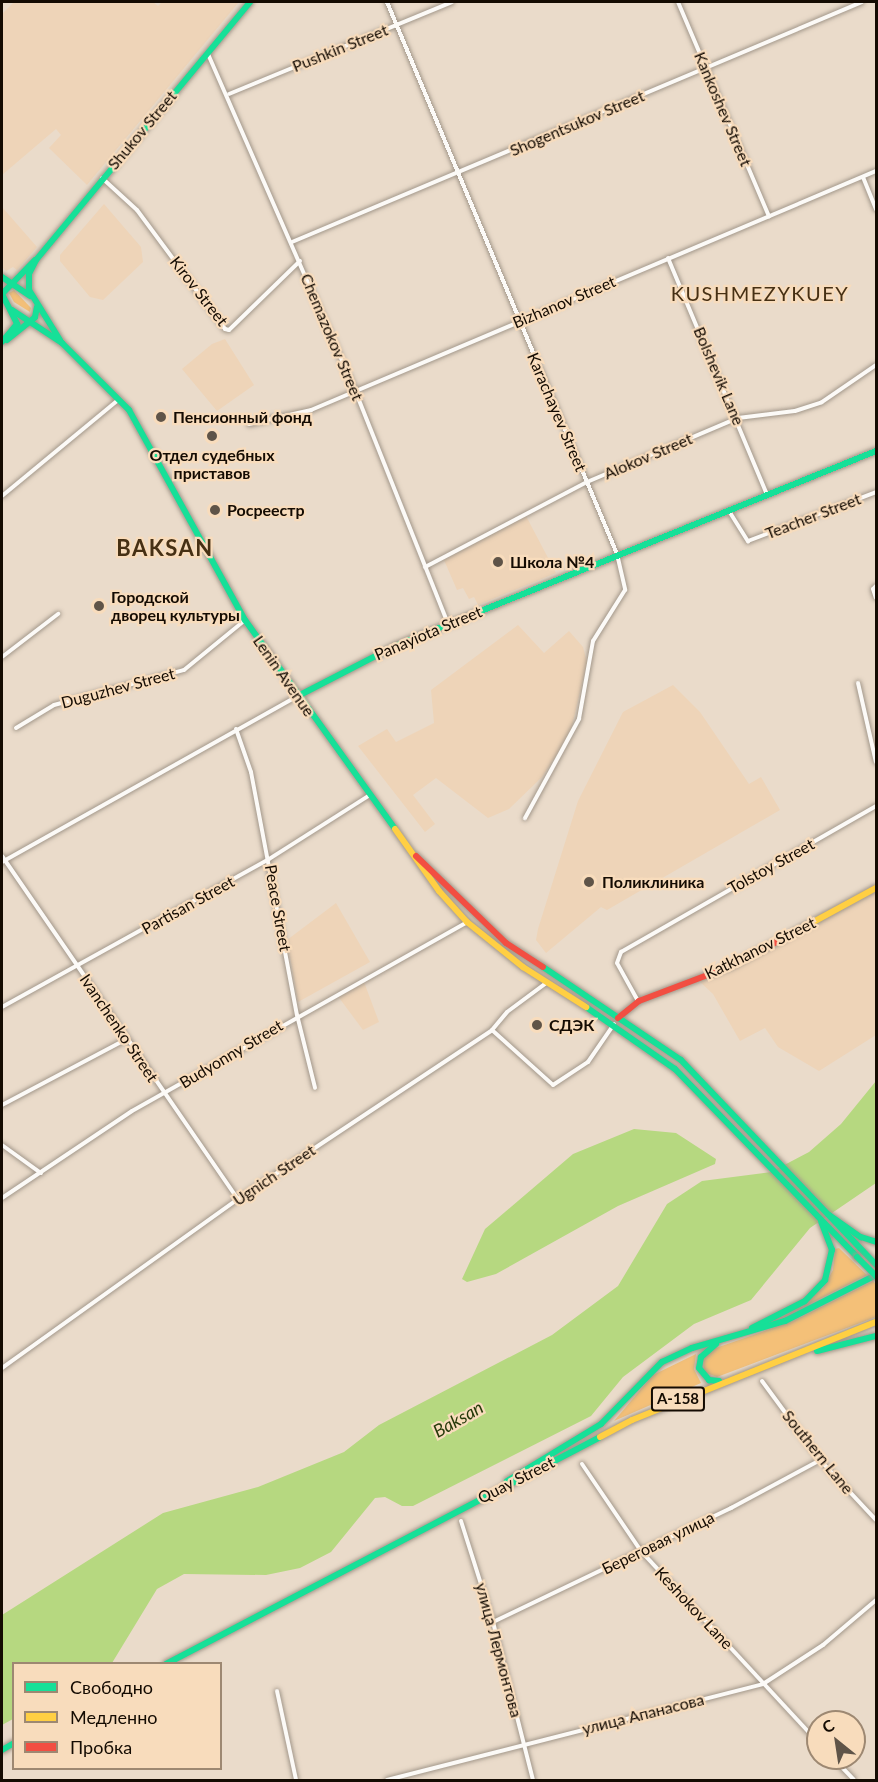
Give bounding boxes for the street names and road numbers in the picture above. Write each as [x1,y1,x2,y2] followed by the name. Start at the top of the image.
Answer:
[289,20,391,76] street label: Pushkin Street
[690,49,756,169] street label: Kankoshev Street
[507,86,647,160] street label: Shogentsukov Street
[103,87,181,173] street label: Shukov Street
[166,252,232,330] street label: Kirov Street
[297,271,367,403] street label: Chemazokov Street
[509,272,619,332] street label: Bizhanov Street
[690,324,748,428] street label: Bolshevik Lane
[523,350,591,474] street label: Karachayev Street
[601,429,695,483] street label: Alokov Street
[762,489,864,543] street label: Teacher Street
[371,602,485,664] street label: Panayiota Street
[249,632,319,720] street label: Lenin Avenue
[59,664,177,712] street label: Duguzhev Street
[724,834,818,898] street label: Tolstoy Street
[261,863,295,953] street label: Peace Street
[138,872,238,938] street label: Partisan Street
[701,913,819,983] street label: Katkhanov Street
[76,970,162,1086] street label: Ivanchenko Street
[176,1016,286,1092] street label: Budyonny Street
[229,1140,319,1210] street label: Ugnich Street
[650,1387,706,1411] road number: А-158
[778,1406,858,1498] street label: Southern Lane
[474,1452,558,1508] street label: Quay Street
[599,1507,717,1579] street label: Береговая улица
[651,1563,737,1653] street label: Keshokov Lane
[472,1581,526,1719] street label: улица Лермонтова
[580,1690,706,1738] street label: улица Апанасова

